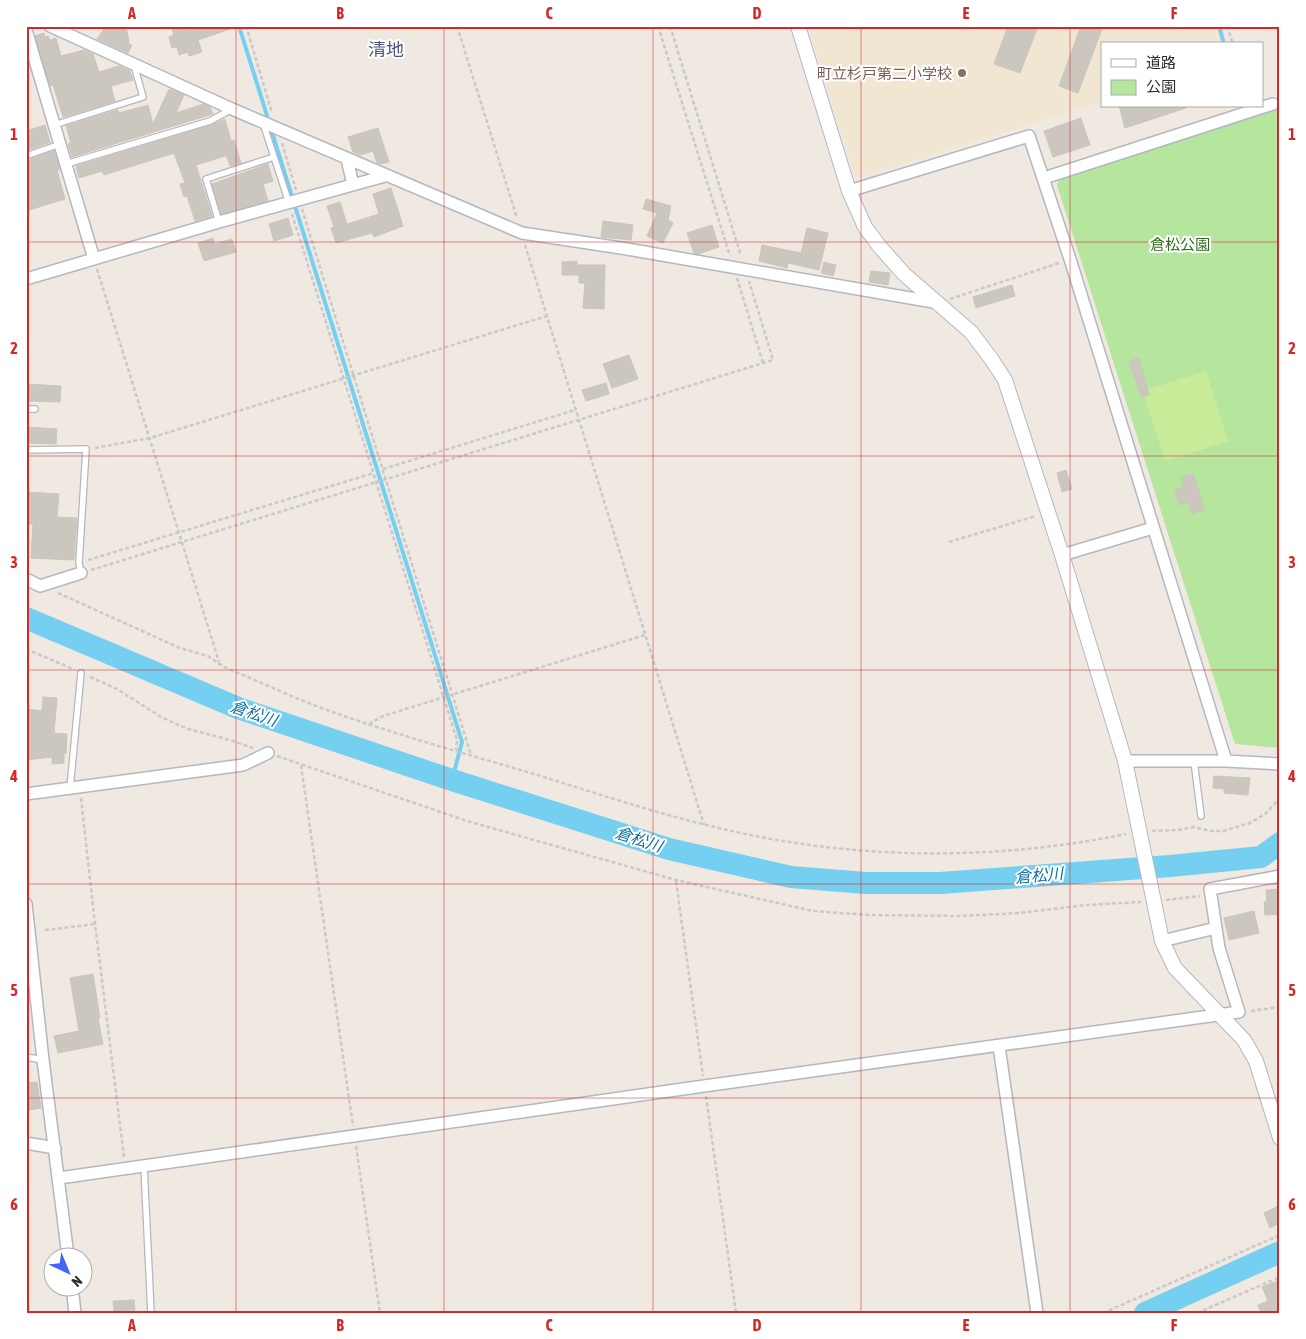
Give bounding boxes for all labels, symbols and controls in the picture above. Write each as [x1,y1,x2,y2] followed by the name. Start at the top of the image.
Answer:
[127,4,136,22] text: A
[336,4,344,22] text: B
[545,4,553,22] text: C
[753,4,762,22] text: D
[963,4,970,22] text: E
[1171,4,1178,22] text: F
[368,39,404,60] district label: 清地
[1101,42,1264,108] legend
[1146,54,1176,71] text: 道路
[817,65,952,82] place label: 町立杉戸第二小学校
[956,67,968,79] marker: 町立杉戸第二小学校
[1146,78,1176,95] text: 公園
[10,125,18,143] text: 1
[1288,125,1296,143] text: 1
[1150,236,1210,253] park label: 倉松公園
[10,339,18,357] text: 2
[1288,339,1296,357] text: 2
[10,553,18,571] text: 3
[1288,553,1296,571] text: 3
[228,697,282,730] water label: 倉松川
[9,767,18,785] text: 4
[1287,767,1296,785] text: 4
[613,823,667,856] water label: 倉松川
[1014,864,1066,886] water label: 倉松川
[10,981,18,999] text: 5
[1288,981,1296,999] text: 5
[10,1195,18,1213] text: 6
[1288,1195,1296,1213] text: 6
[42,1246,92,1296] north arrow
[69,1273,86,1290] text: N
[127,1316,136,1334] text: A
[336,1316,344,1334] text: B
[545,1316,553,1334] text: C
[753,1316,762,1334] text: D
[963,1316,970,1334] text: E
[1171,1316,1178,1334] text: F

